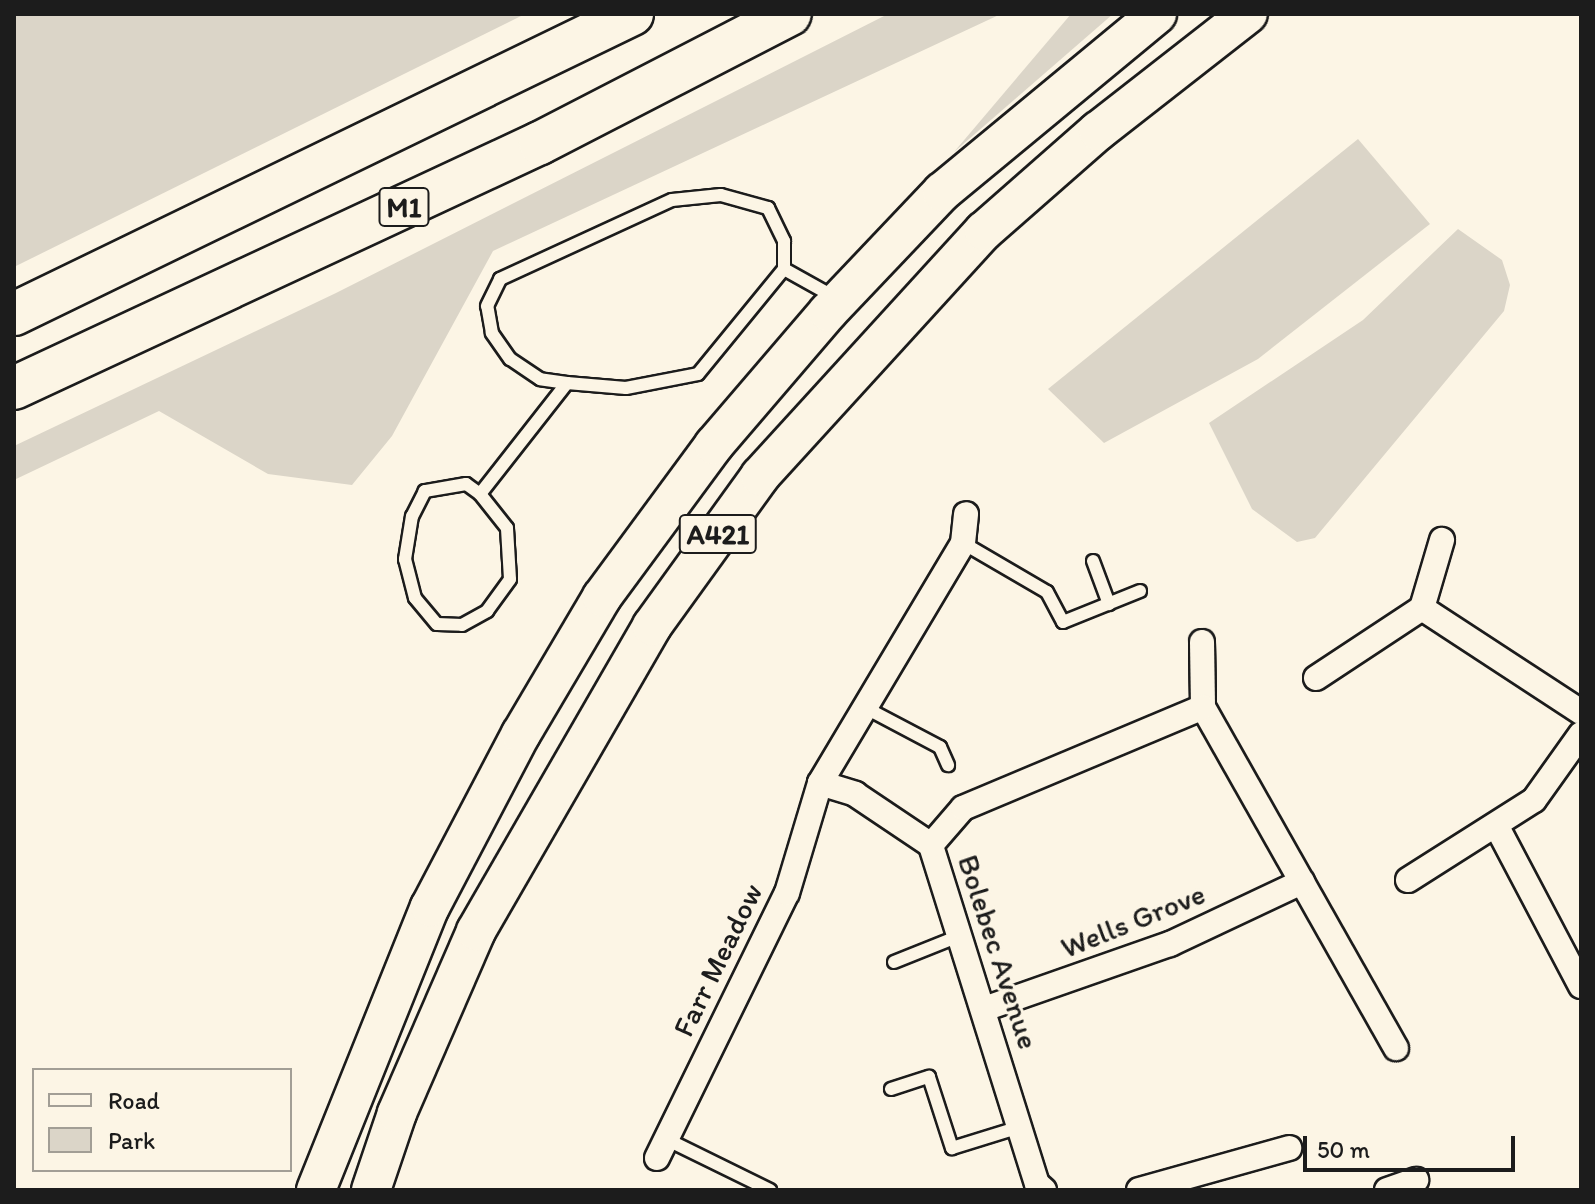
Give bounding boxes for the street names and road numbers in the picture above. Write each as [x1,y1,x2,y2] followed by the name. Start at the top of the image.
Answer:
[378,183,430,231] road number: M1
[678,510,758,558] road number: A421
[950,850,1046,1054] street label: Bolebec Avenue
[1056,876,1210,966] street label: Wells Grove
[666,878,770,1042] street label: Farr Meadow

